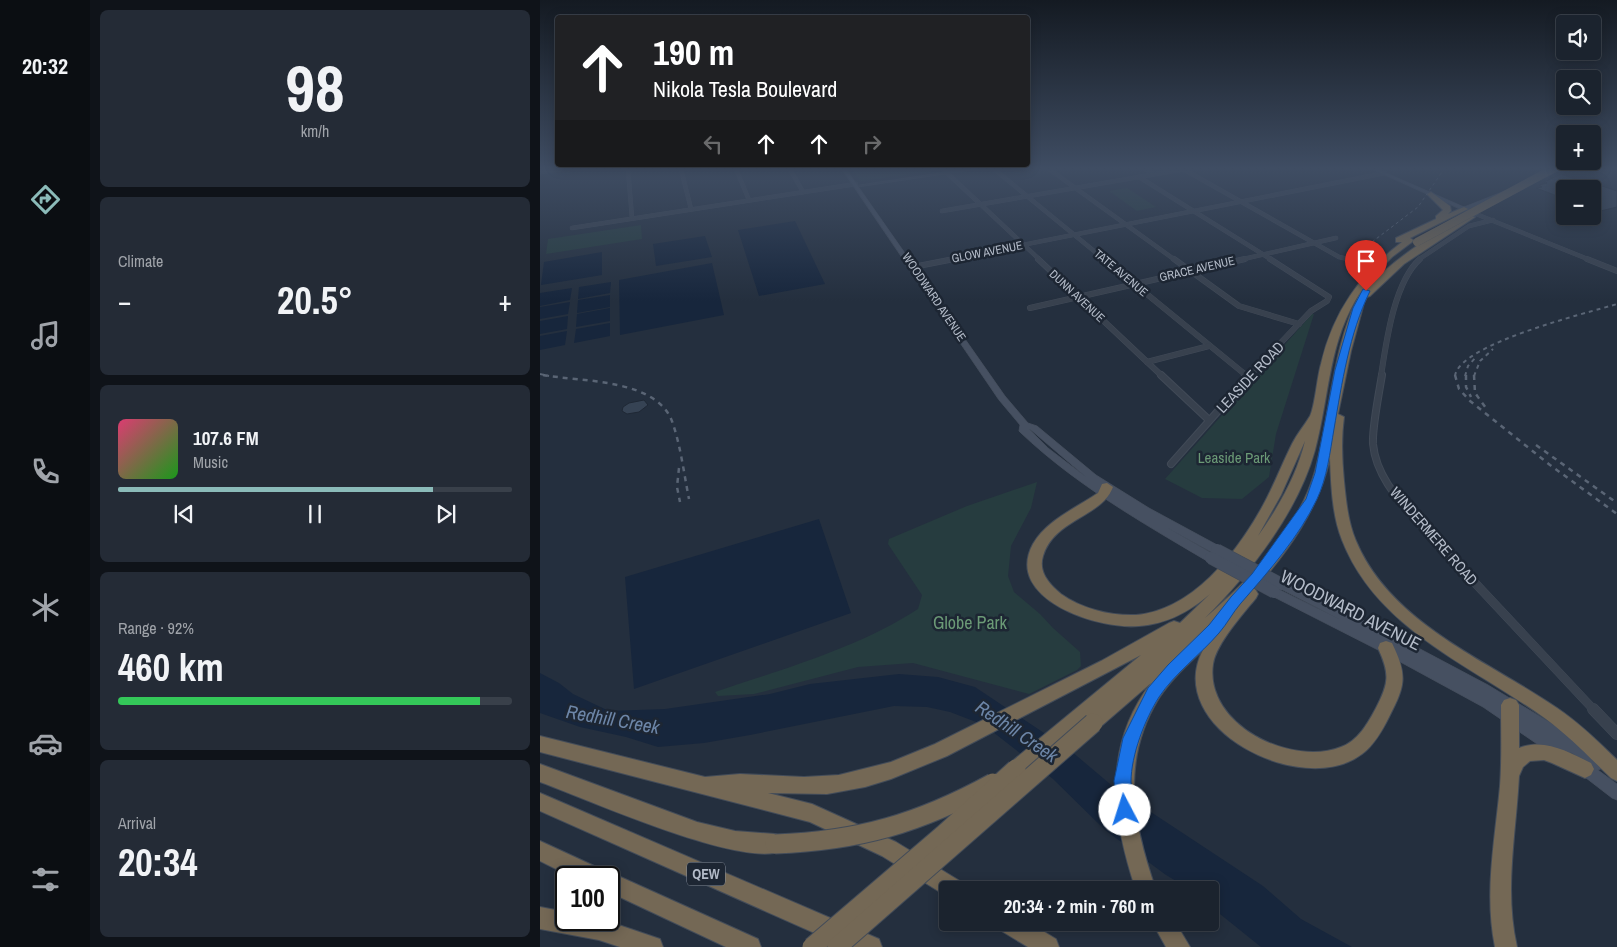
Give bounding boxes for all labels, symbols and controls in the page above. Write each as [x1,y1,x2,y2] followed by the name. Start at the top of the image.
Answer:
[1556,15,1601,225] map controls
[1556,15,1601,60] button: sound
[653,29,734,76] text: 190 m
[570,35,635,100] icon: ahead
[285,44,345,131] text: 98
[22,51,68,81] text: 20:32
[1556,70,1601,115] button: search
[653,74,837,104] text: Nikola Tesla Boulevard
[301,120,329,142] text: km/h
[1556,125,1601,170] button: +
[699,130,727,158] icon: left
[752,130,780,158] icon: ahead
[805,130,833,158] icon: ahead
[858,130,886,158] icon: right
[1556,180,1601,225] button: −
[28,182,63,217] icon: directions
[950,237,1024,267] street label: GLOW AVENUE
[1345,240,1387,291] pin
[1091,246,1151,300] street label: TATE AVENUE
[1352,247,1380,275] icon: arrive
[118,250,163,272] text: Climate
[898,250,970,344] street label: WOODWARD AVENUE
[1158,253,1236,285] street label: GRACE AVENUE
[1046,266,1108,326] street label: DUNN AVENUE
[277,275,353,326] text: 20.5°
[118,282,131,320] text: −
[499,282,512,320] text: +
[28,318,63,353] icon: music
[1211,337,1289,417] street label: LEASIDE ROAD
[193,425,259,451] text: 107.6 FM
[1198,447,1271,468] park label: Leaside Park
[193,451,228,473] text: Music
[28,454,63,489] icon: phone
[1385,482,1483,590] street label: WINDERMERE ROAD
[170,500,198,528] icon: previous
[301,500,329,528] icon: pause
[432,500,460,528] icon: next
[1276,564,1426,656] street label: WOODWARD AVENUE
[28,590,63,625] icon: climate
[933,610,1008,635] park label: Globe Park
[118,617,194,639] text: Range · 92%
[118,642,224,693] text: 460 km
[971,694,1064,769] water label: Redhill Creek
[564,698,663,740] water label: Redhill Creek
[28,726,63,761] icon: car
[1098,783,1150,835] position arrow
[118,812,156,834] text: Arrival
[118,837,198,888] text: 20:34
[28,862,63,897] icon: filters
[687,862,725,886] road number: QEW
[555,866,620,931] speed limit sign: 100
[1004,893,1154,919] text: 20:34 · 2 min · 760 m

